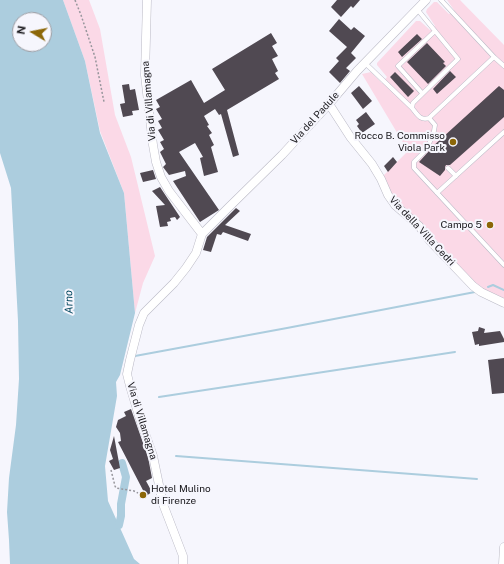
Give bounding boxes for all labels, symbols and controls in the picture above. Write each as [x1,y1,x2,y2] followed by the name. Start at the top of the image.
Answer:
[12,12,52,52] north arrow
[15,25,28,35] text: N
[140,60,158,142] street label: Via di Villamagna
[288,89,342,147] street label: Via del Padule
[354,130,445,154] place label: Rocco B. Commisso Viola Park
[448,137,458,147] marker: Rocco B. Commisso Viola Park
[387,194,457,268] street label: Via della Villa Cedri
[441,219,482,231] place label: Campo 5
[485,220,495,230] marker: Campo 5
[62,290,76,314] water label: Arno
[125,381,159,461] street label: Via di Villamagna
[151,483,211,506] place label: Hotel Mulino di Firenze
[138,490,148,500] marker: Hotel Mulino di Firenze

